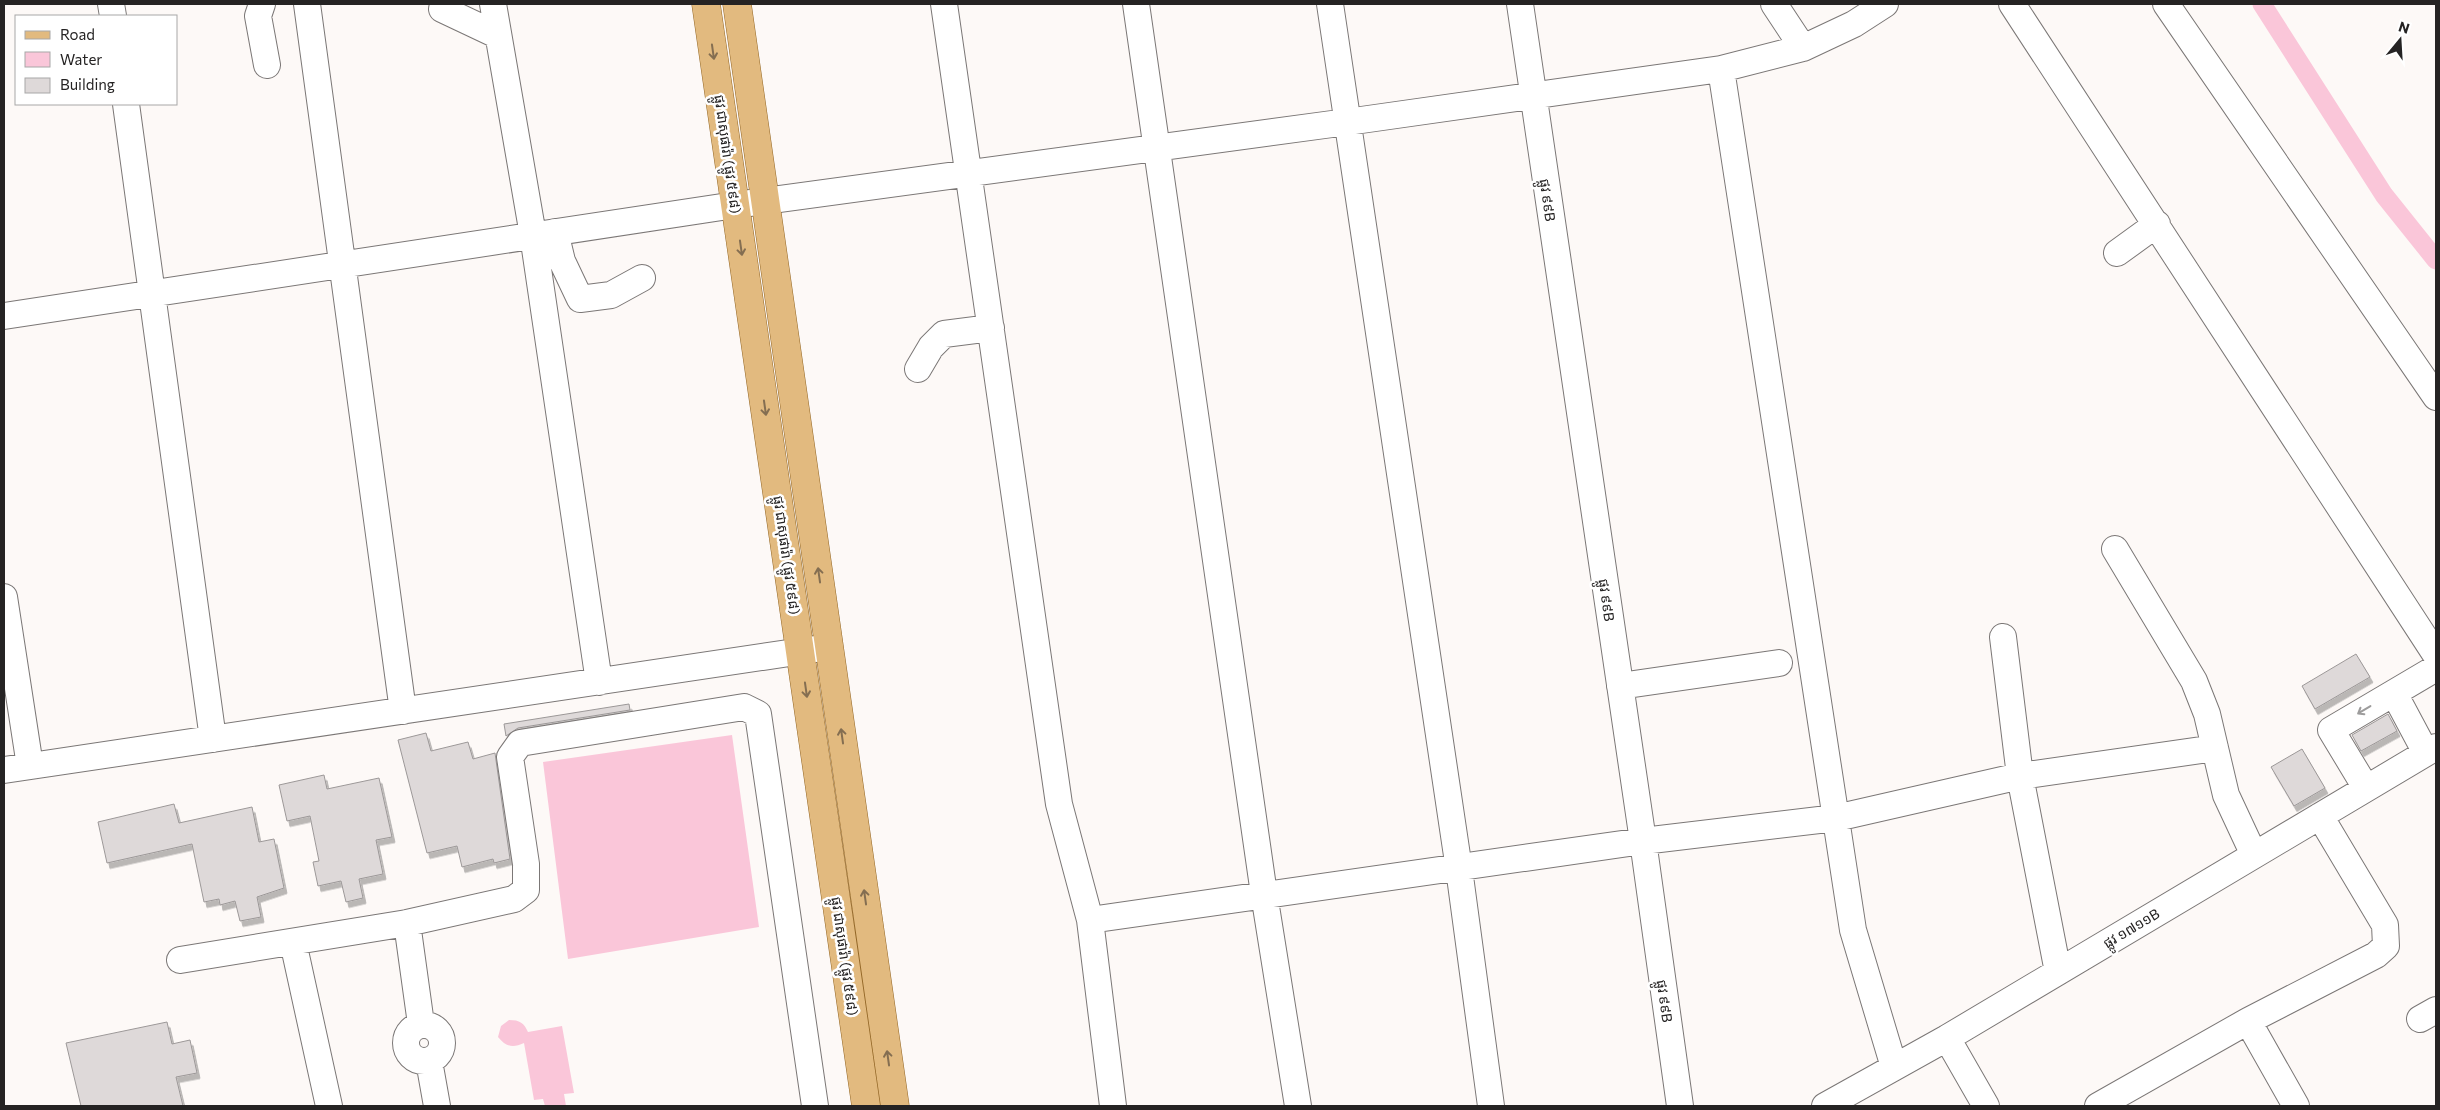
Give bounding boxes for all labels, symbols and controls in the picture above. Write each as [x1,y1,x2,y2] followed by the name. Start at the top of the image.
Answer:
[15,15,178,105] legend
[2375,15,2425,65] north arrow
[2397,17,2412,37] text: N
[60,25,95,43] text: Road
[708,44,718,60] one-way arrow
[60,50,102,68] text: Water
[60,75,115,93] text: Building
[707,93,745,215] street label: ផ្លូវ ជាសុផារ៉ា (ផ្លូវ ៥៩៨)
[1532,178,1559,223] street label: ផ្លូវ ៩៩B
[737,239,747,255] one-way arrow
[760,400,770,416] one-way arrow
[766,494,804,616] street label: ផ្លូវ ជាសុផារ៉ា (ផ្លូវ ៥៩៨)
[814,568,824,584] one-way arrow
[1591,578,1618,623] street label: ផ្លូវ ៩៩B
[802,682,812,698] one-way arrow
[2358,706,2372,716] one-way arrow
[837,729,847,745] one-way arrow
[860,889,870,905] one-way arrow
[824,895,862,1017] street label: ផ្លូវ ជាសុផារ៉ា (ផ្លូវ ៥៩៨)
[2100,905,2164,955] street label: ផ្លូវ ១៧១១B
[1649,979,1676,1024] street label: ផ្លូវ ៩៩B
[883,1050,893,1066] one-way arrow

